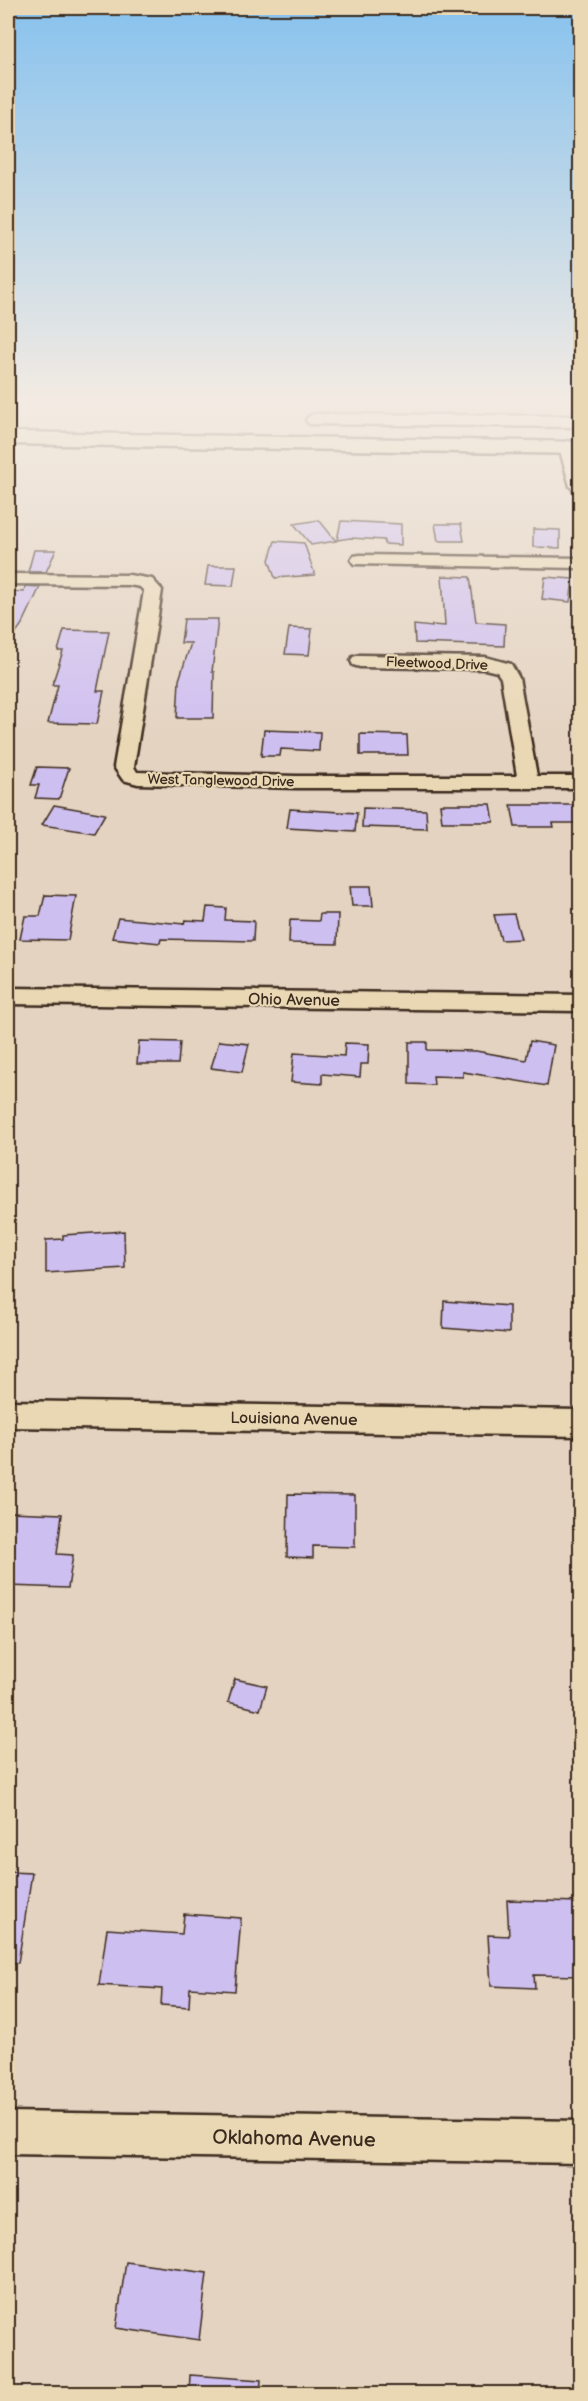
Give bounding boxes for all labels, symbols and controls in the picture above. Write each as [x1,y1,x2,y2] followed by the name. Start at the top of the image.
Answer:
[386,653,488,674] street label: Fleetwood Drive
[147,771,295,790] street label: West Tanglewood Drive
[248,990,341,1011] street label: Ohio Avenue
[230,1409,358,1430] street label: Louisiana Avenue
[212,2126,376,2152] street label: Oklahoma Avenue

